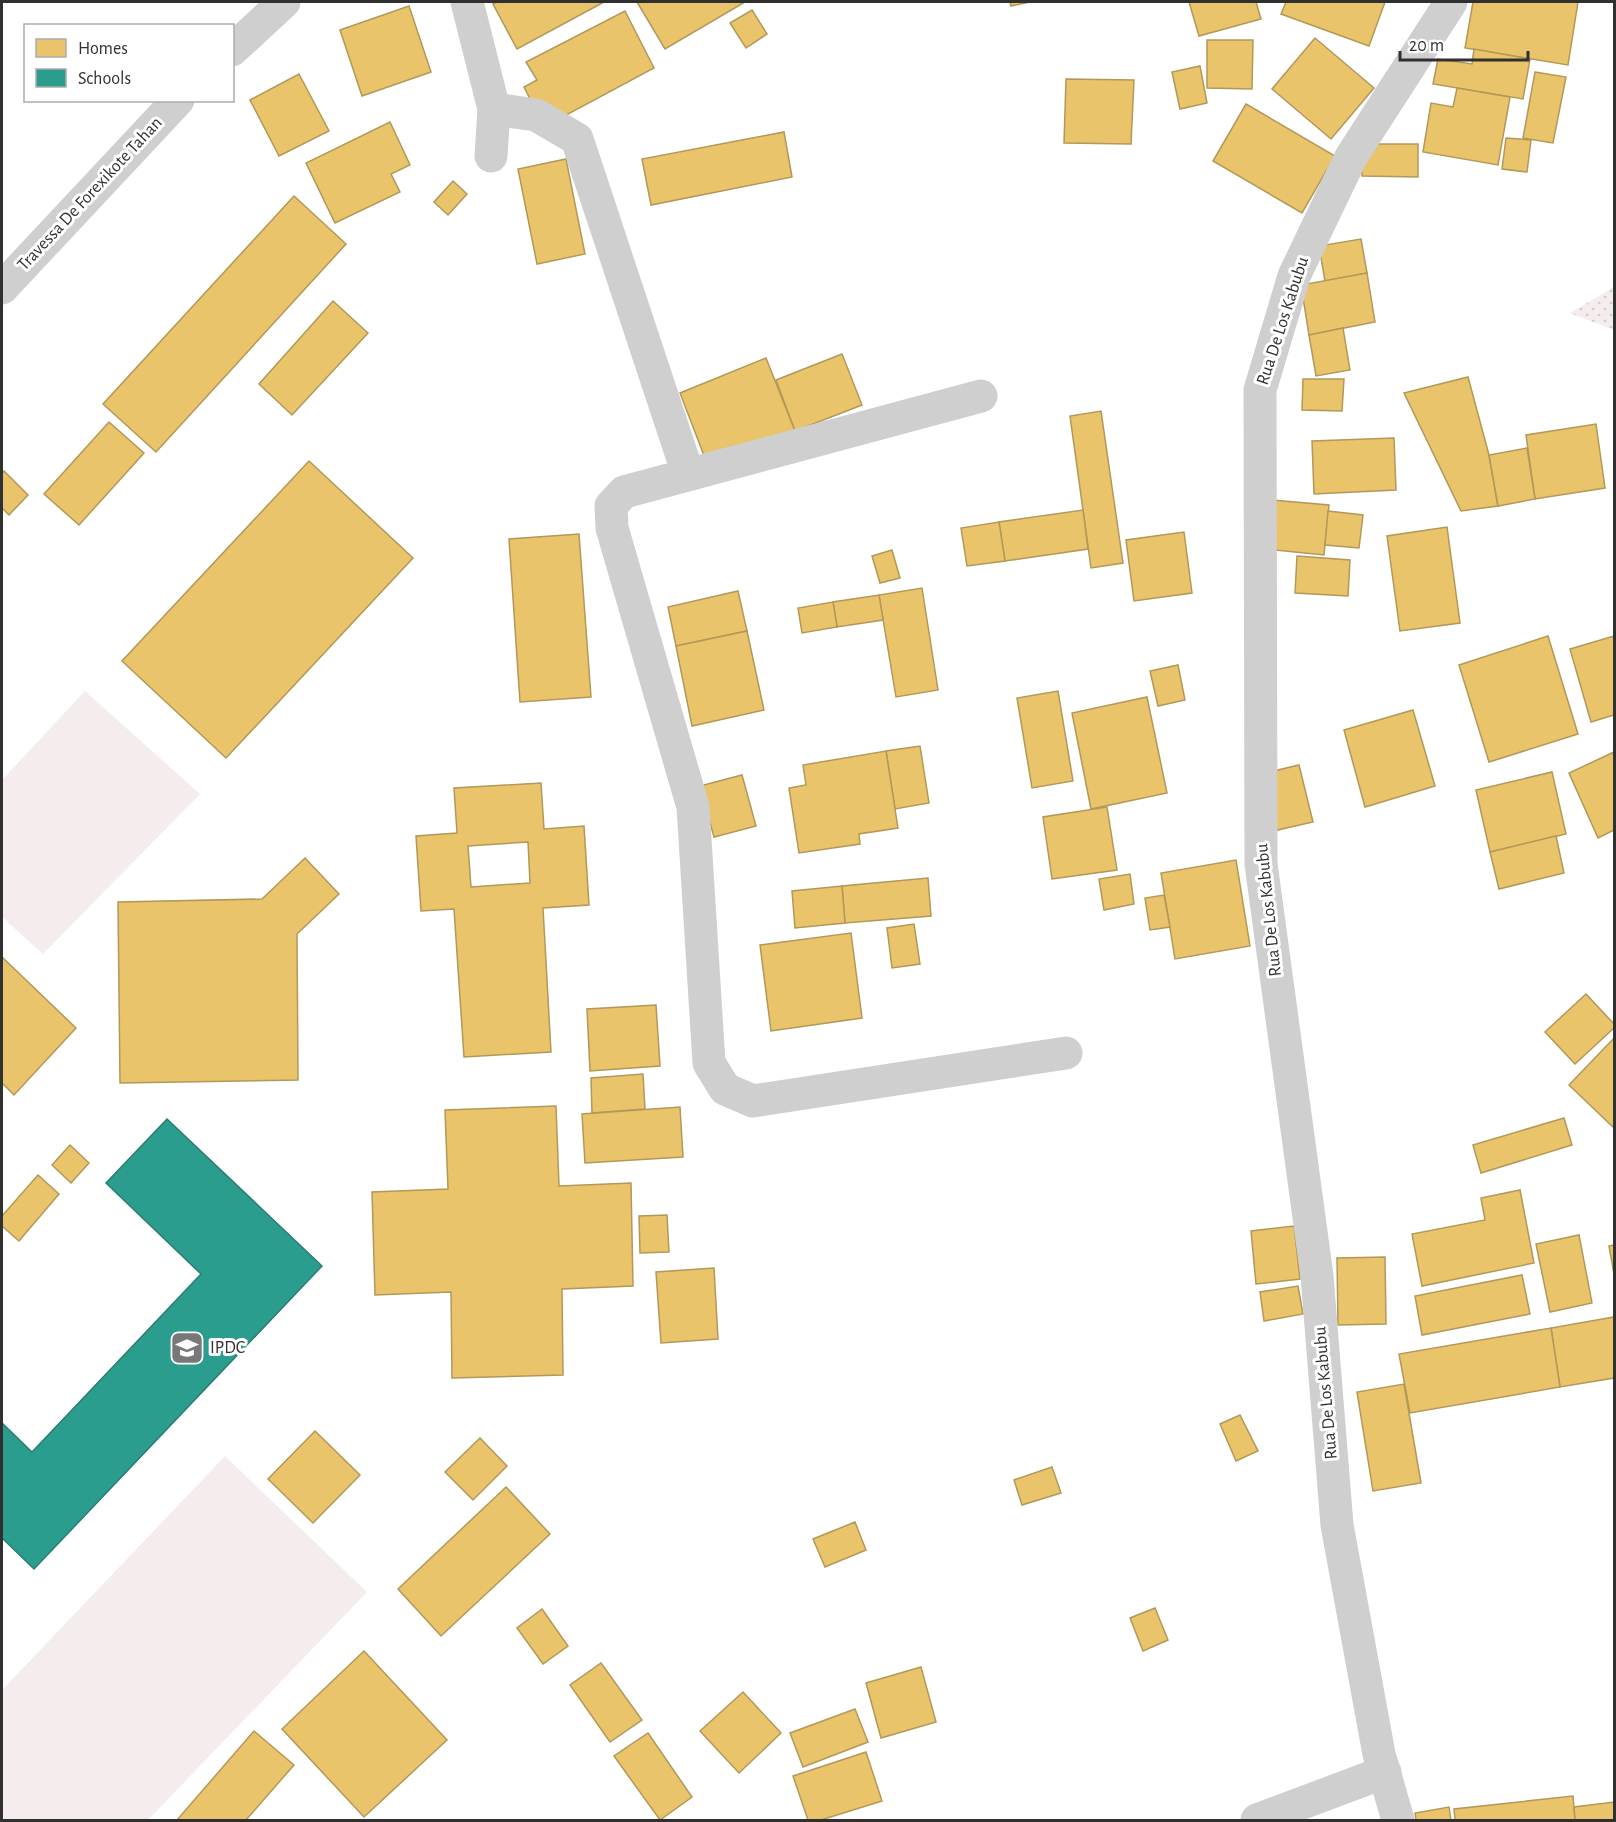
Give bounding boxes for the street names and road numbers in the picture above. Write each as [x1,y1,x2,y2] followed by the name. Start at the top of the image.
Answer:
[14,114,166,274] street label: Travessa De Forexikote Tahan
[1254,255,1312,387] street label: Rua De Los Kabubu
[1253,843,1285,977] street label: Rua De Los Kabubu
[1311,1326,1341,1460] street label: Rua De Los Kabubu

